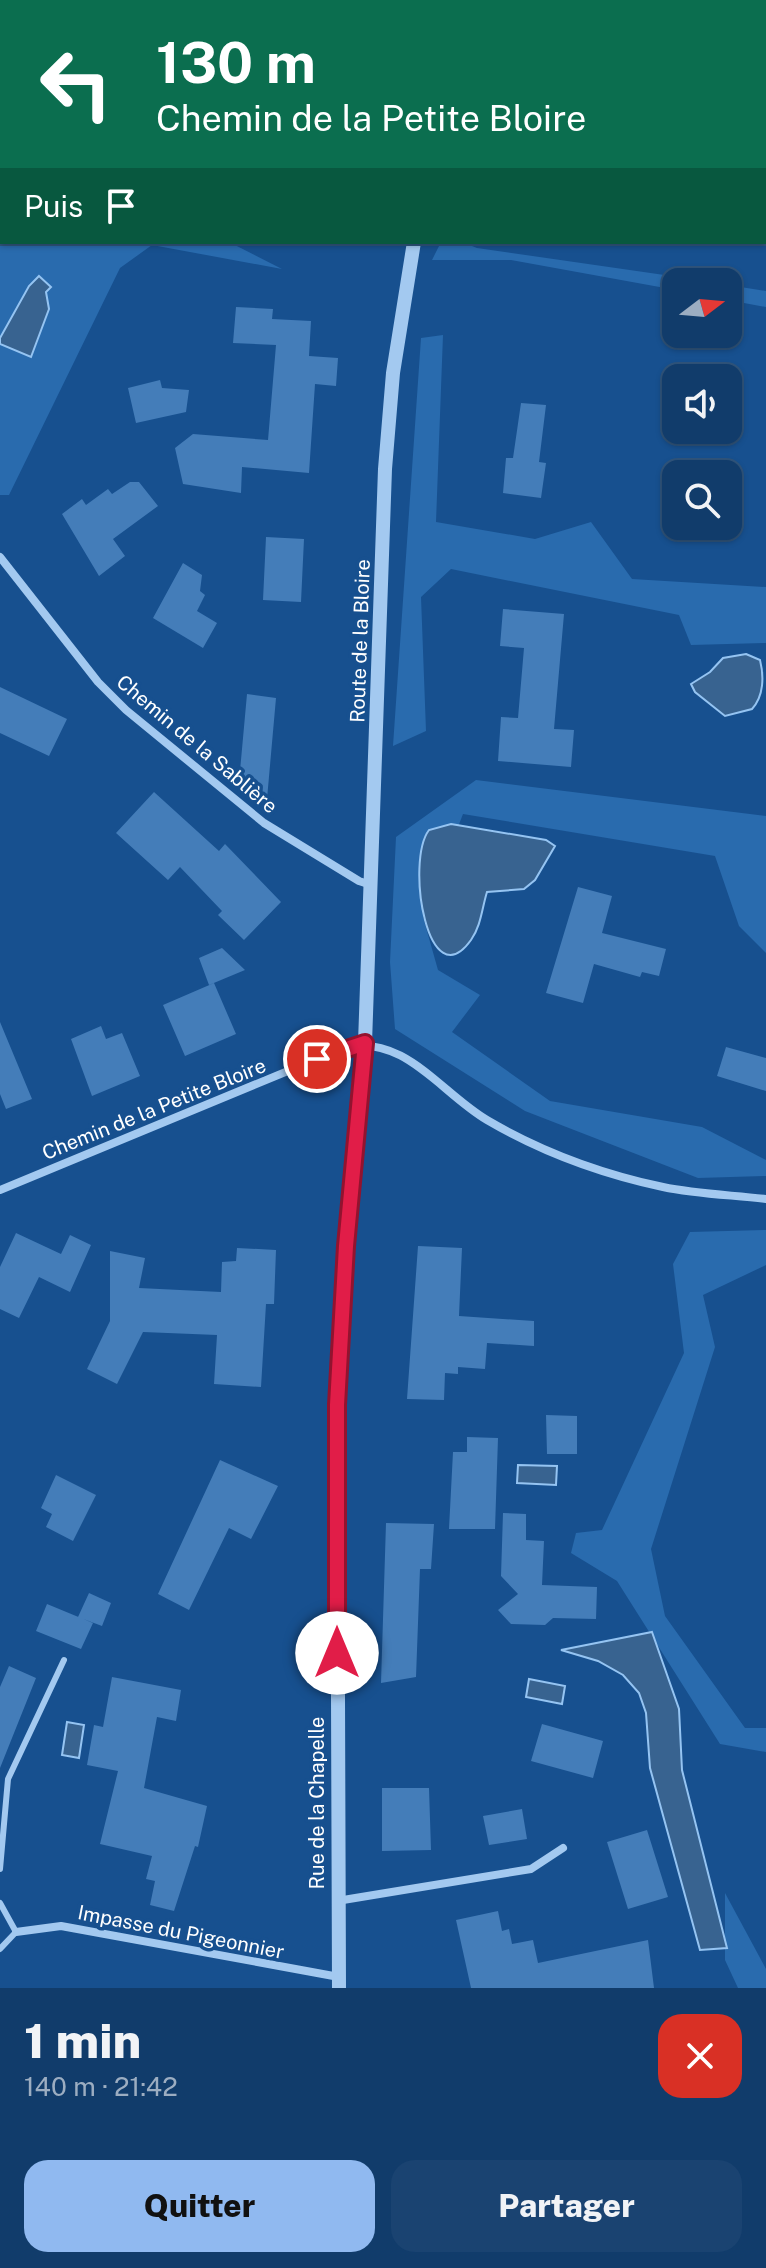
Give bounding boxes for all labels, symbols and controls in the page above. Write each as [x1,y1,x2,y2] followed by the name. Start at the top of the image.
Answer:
[156,30,316,96] text: 130 m
[24,32,128,136] icon: left
[156,97,586,139] text: Chemin de la Petite Bloire
[99,184,143,228] icon: arrive
[24,188,83,224] text: Puis
[662,268,742,348] north arrow
[662,268,742,540] map controls
[662,364,742,444] button: sound
[662,460,742,540] button: search
[345,559,375,723] street label: Route de la Bloire
[112,670,282,818] street label: Chemin de la Sablière
[283,1025,351,1093] pin
[295,1037,339,1081] icon: arrive
[39,1053,269,1165] street label: Chemin de la Petite Bloire
[295,1611,379,1695] position arrow
[305,1717,329,1889] street label: Rue de la Chapelle
[76,1900,286,1964] street label: Impasse du Pigeonnier
[24,2012,141,2069] text: 1 min
[658,2014,742,2098] button: close
[24,2071,178,2102] text: 140 m · 21:42
[24,2160,375,2252] button: Quitter
[391,2160,742,2252] button: Partager

